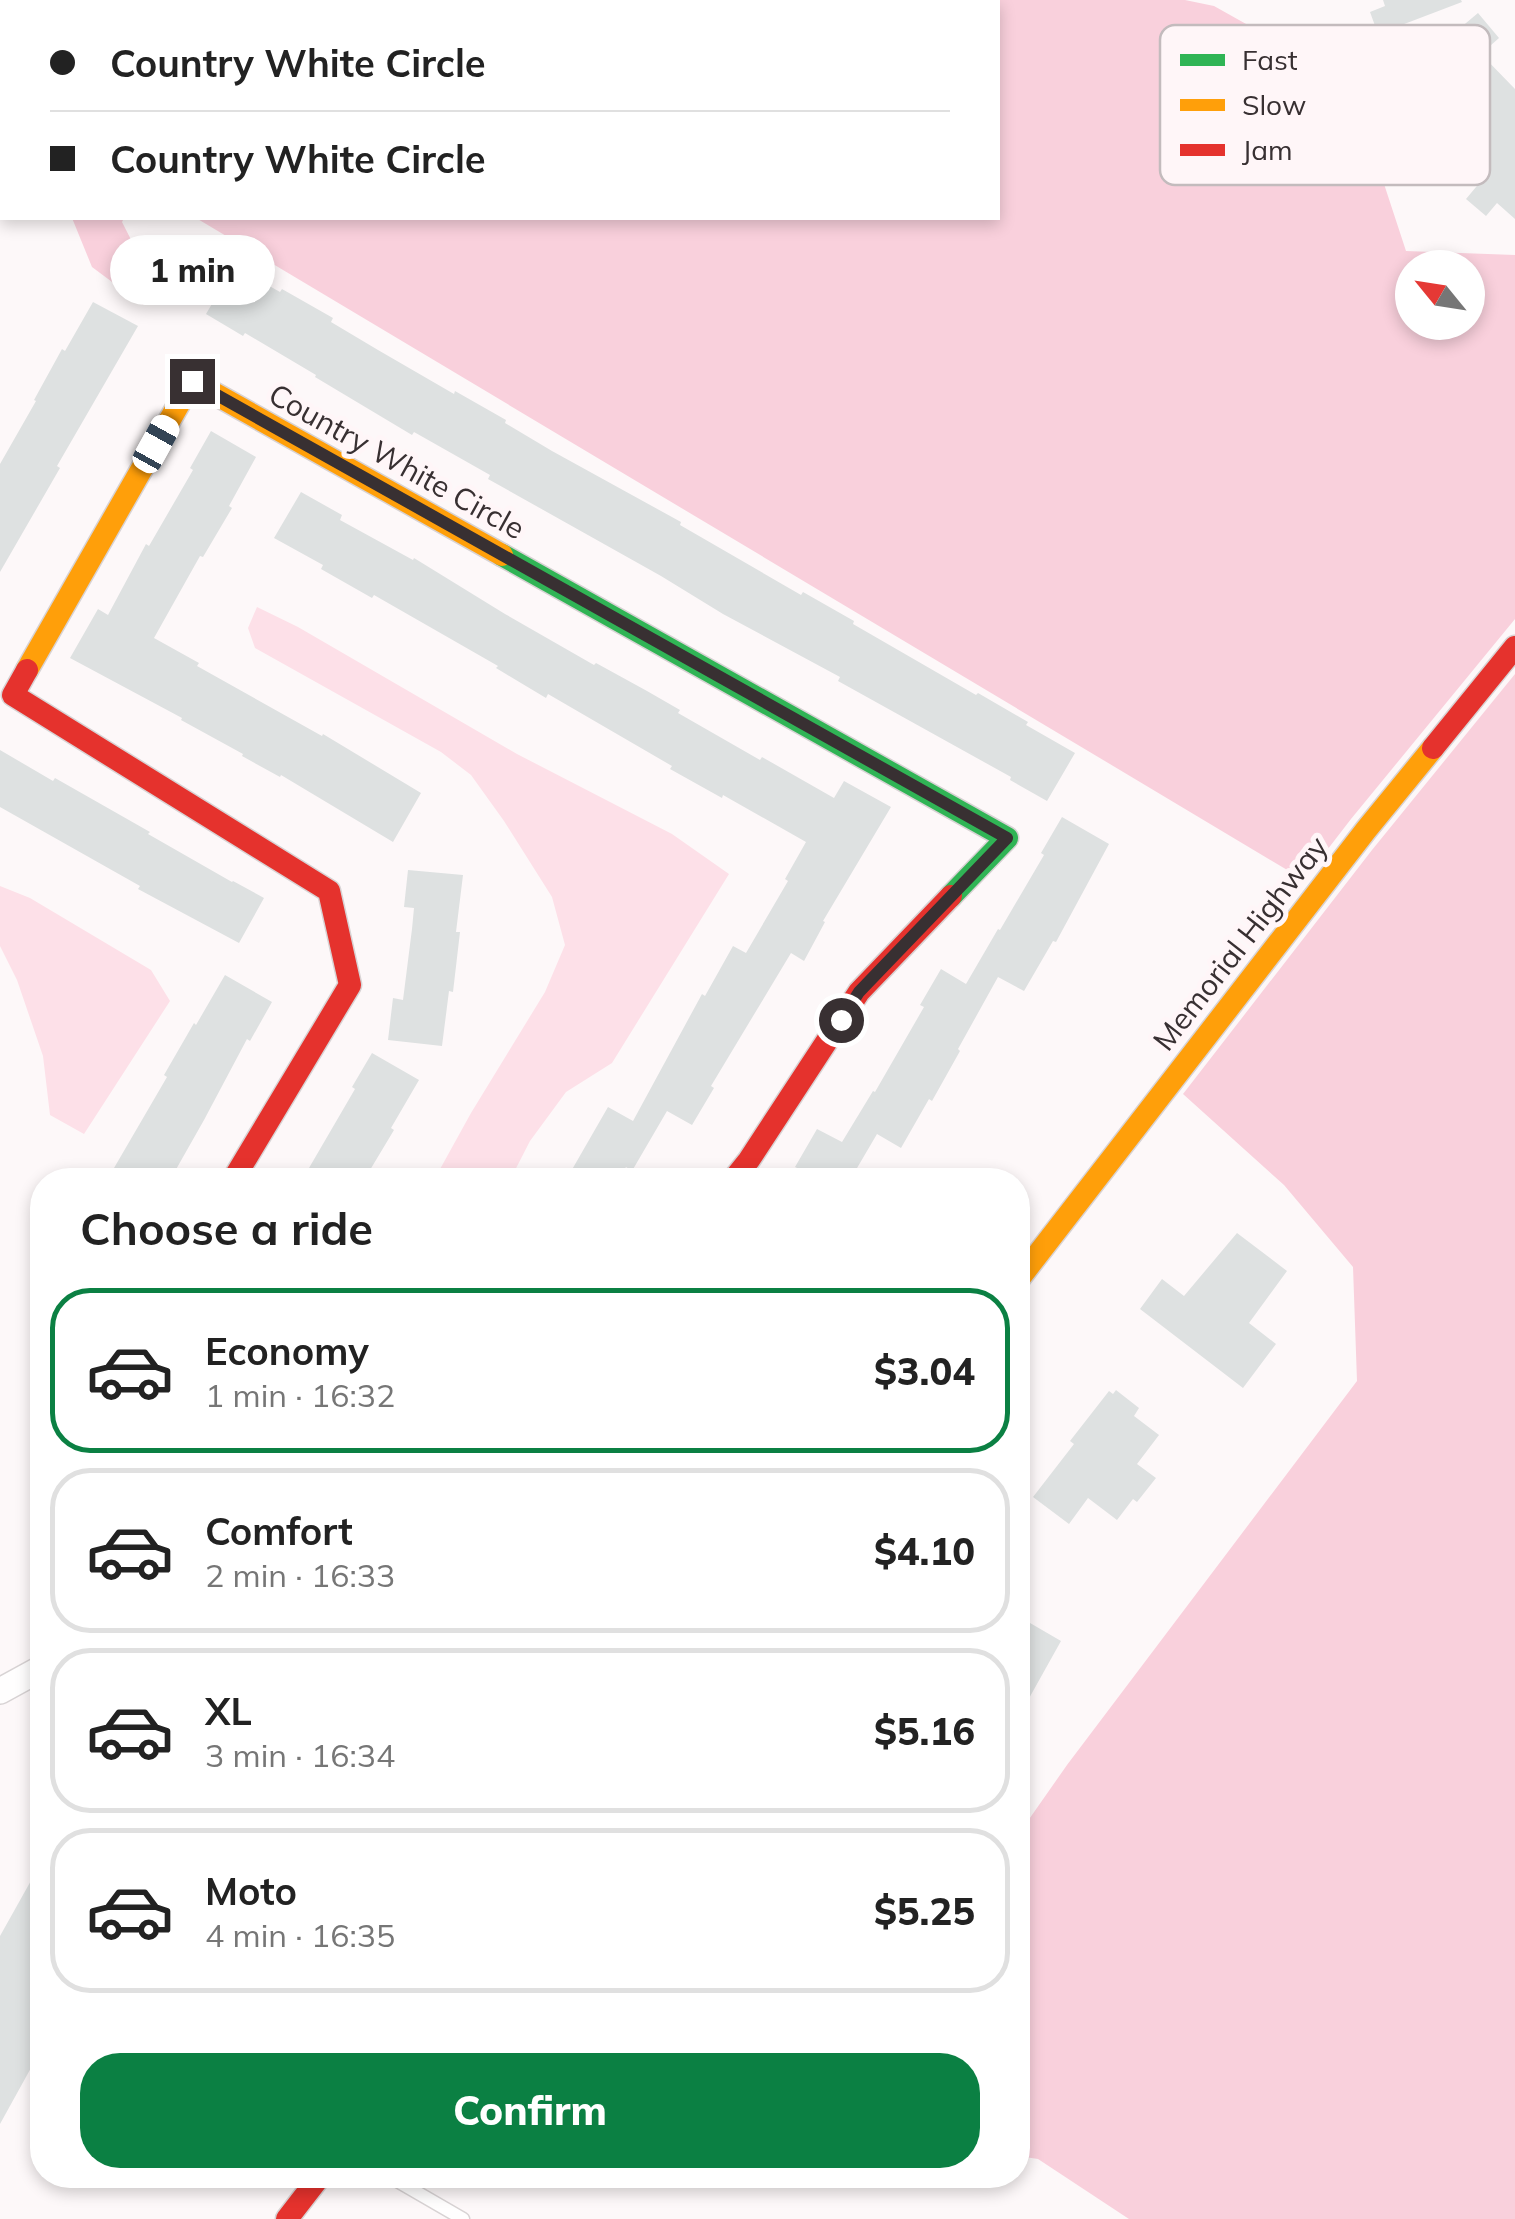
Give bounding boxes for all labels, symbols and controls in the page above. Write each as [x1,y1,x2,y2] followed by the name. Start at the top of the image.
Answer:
[1160,25,1490,185] legend
[110,39,486,87] text: Country White Circle
[1242,42,1298,77] text: Fast
[1242,87,1306,122] text: Slow
[1242,132,1293,167] text: Jam
[110,135,486,183] text: Country White Circle
[110,236,274,306] callout: 1 min
[150,250,235,290] text: 1 min
[1395,250,1485,340] north arrow
[1395,250,1485,340] map controls
[170,359,215,404] route end
[262,375,532,547] street label: Country White Circle
[128,410,184,478] car
[1144,828,1336,1058] street label: Memorial Highway
[819,998,864,1043] route start
[80,1200,373,1256] text: Choose a ride
[85,1326,175,1416] icon: car
[205,1327,369,1375] text: Economy
[874,1347,975,1395] text: $3.04
[205,1375,395,1415] text: 1 min · 16:32
[85,1506,175,1596] icon: car
[205,1507,353,1555] text: Comfort
[874,1527,975,1575] text: $4.10
[205,1555,395,1595] text: 2 min · 16:33
[85,1686,175,1776] icon: car
[205,1687,252,1735] text: XL
[874,1707,975,1755] text: $5.16
[205,1735,395,1775] text: 3 min · 16:34
[85,1866,175,1956] icon: car
[205,1867,297,1915] text: Moto
[874,1887,975,1935] text: $5.25
[205,1915,395,1955] text: 4 min · 16:35
[80,2053,980,2168] button: Confirm

